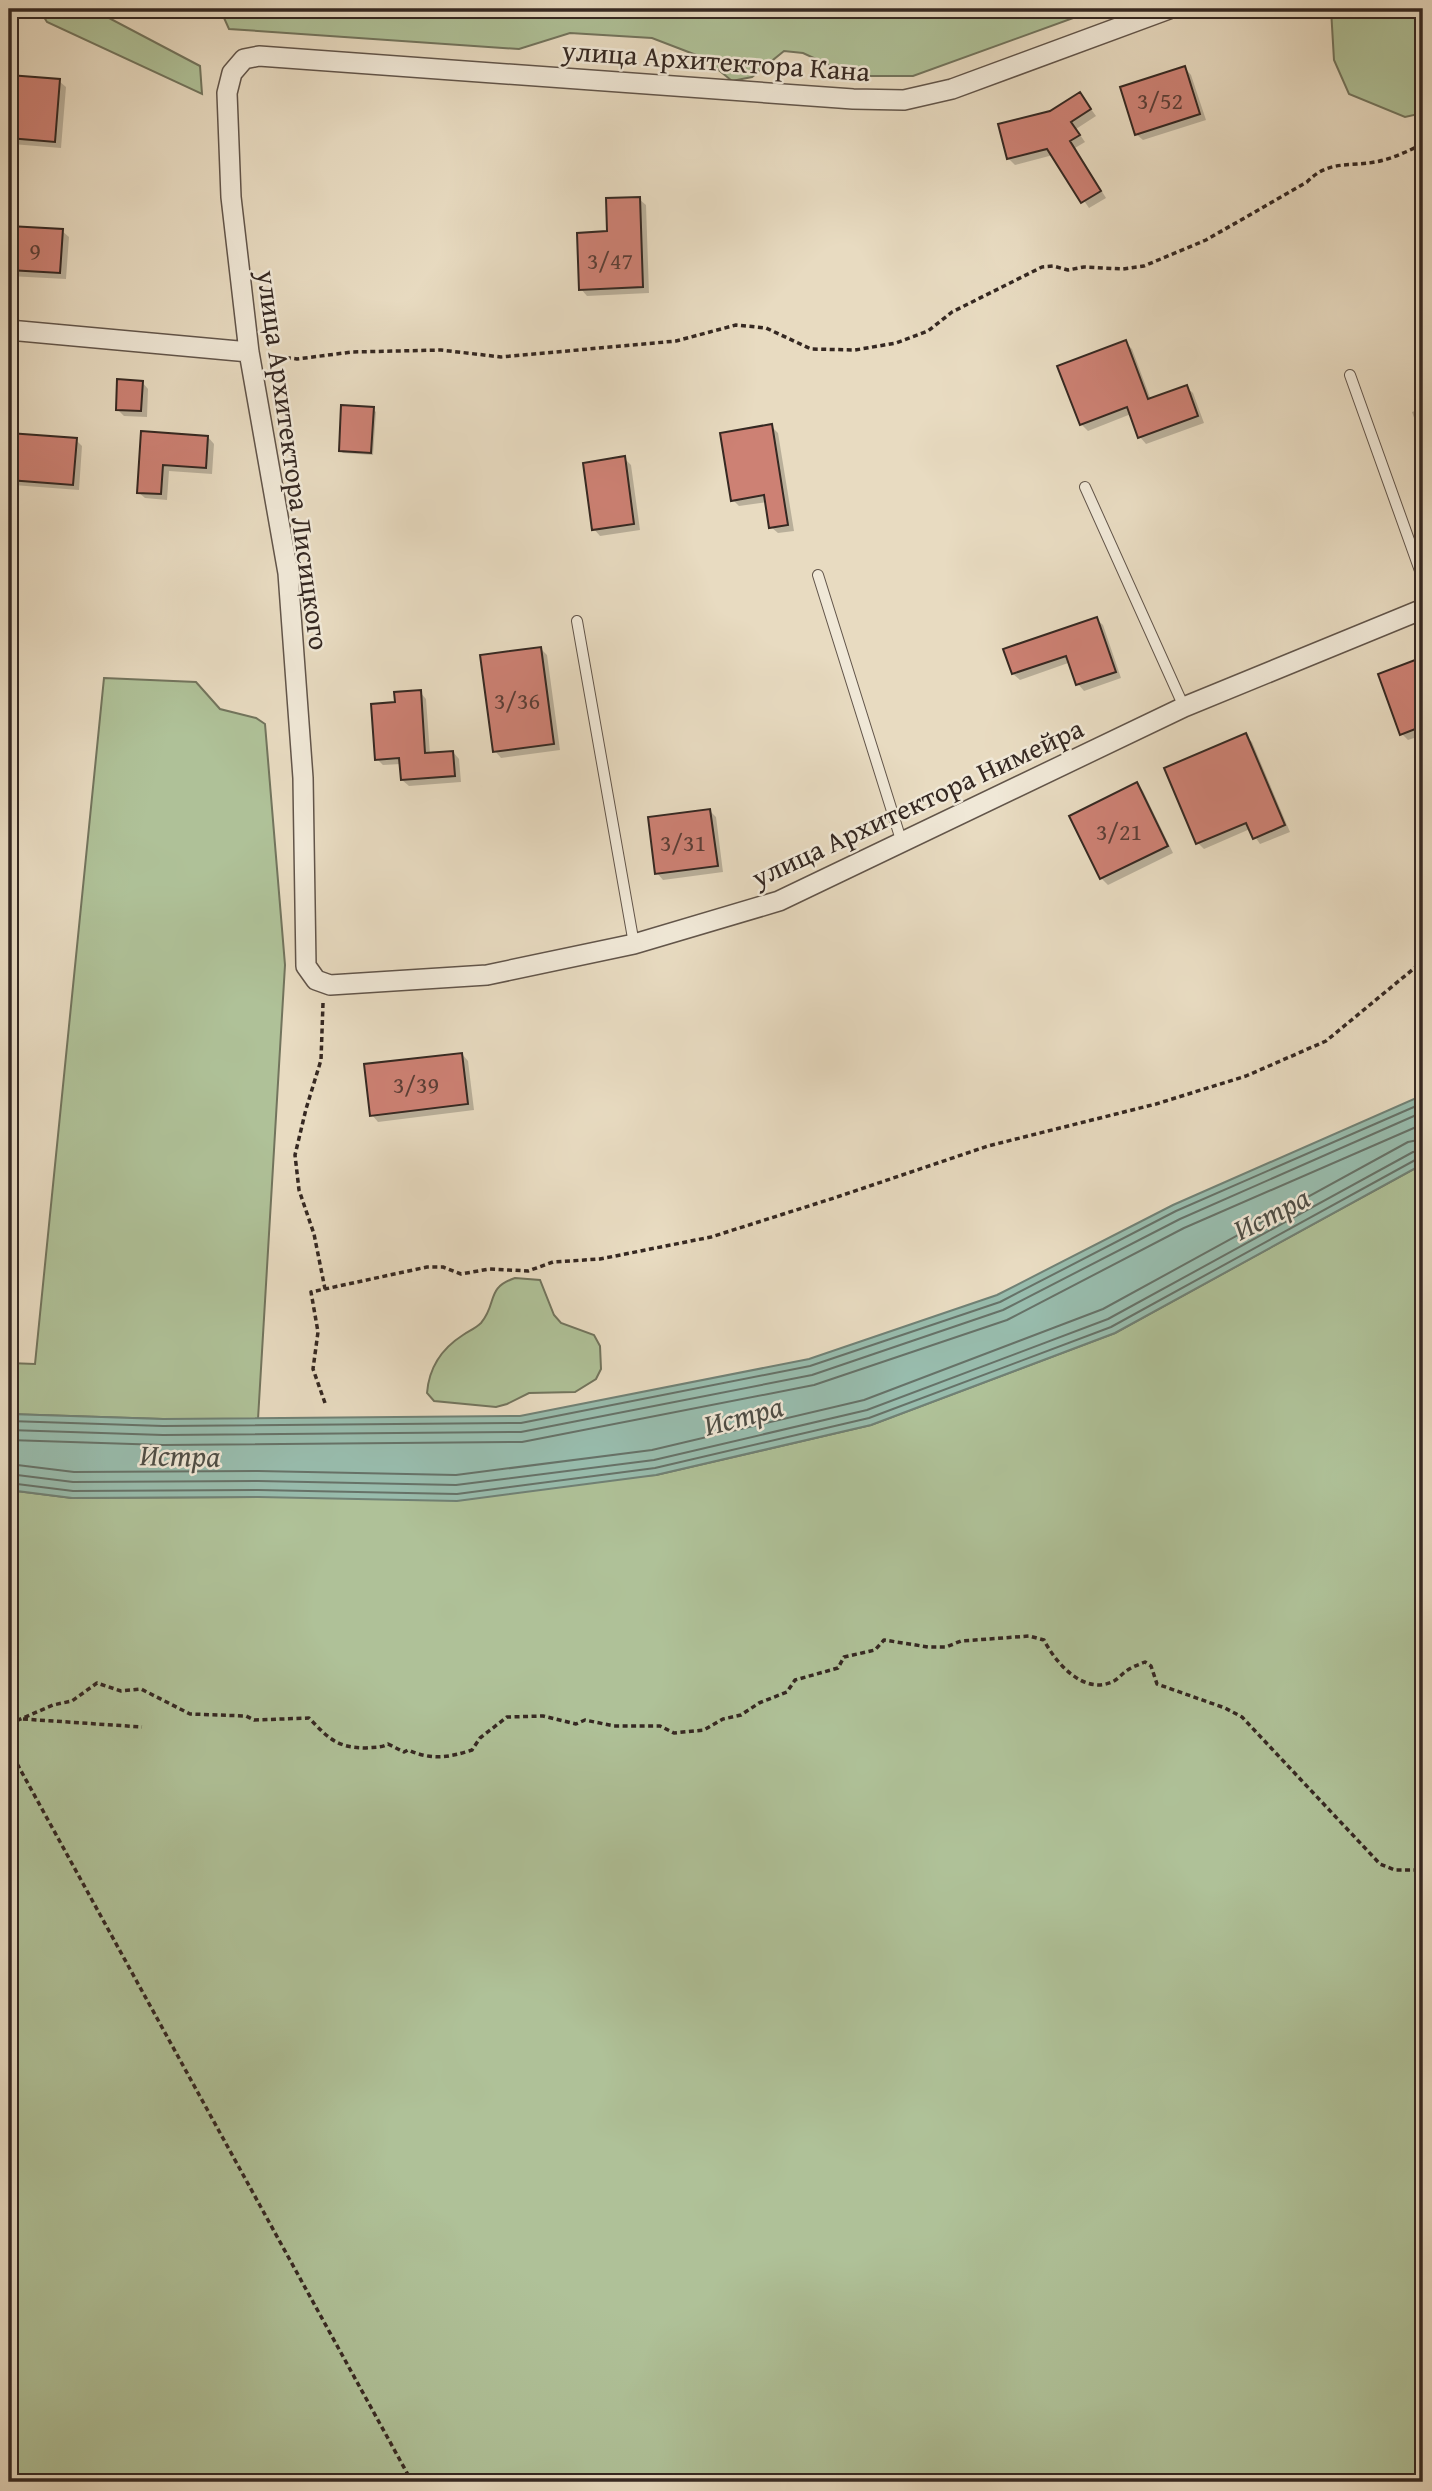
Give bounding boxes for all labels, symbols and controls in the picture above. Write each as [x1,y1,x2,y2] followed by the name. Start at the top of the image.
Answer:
[560,29,872,91] street label: улица Архитектора Кана
[1137,83,1183,118] house number: 3/52
[29,233,41,268] house number: 9
[587,243,633,278] house number: 3/47
[247,267,341,652] street label: улица Архитектора Лисицкого
[494,683,540,718] house number: 3/36
[743,707,1090,897] street label: улица Архитектора Нимейра
[1096,814,1142,849] house number: 3/21
[660,825,706,860] house number: 3/31
[393,1067,439,1102] house number: 3/39
[1225,1175,1317,1251] water label: Истра
[698,1383,788,1447] water label: Истра
[139,1432,221,1478] water label: Истра

